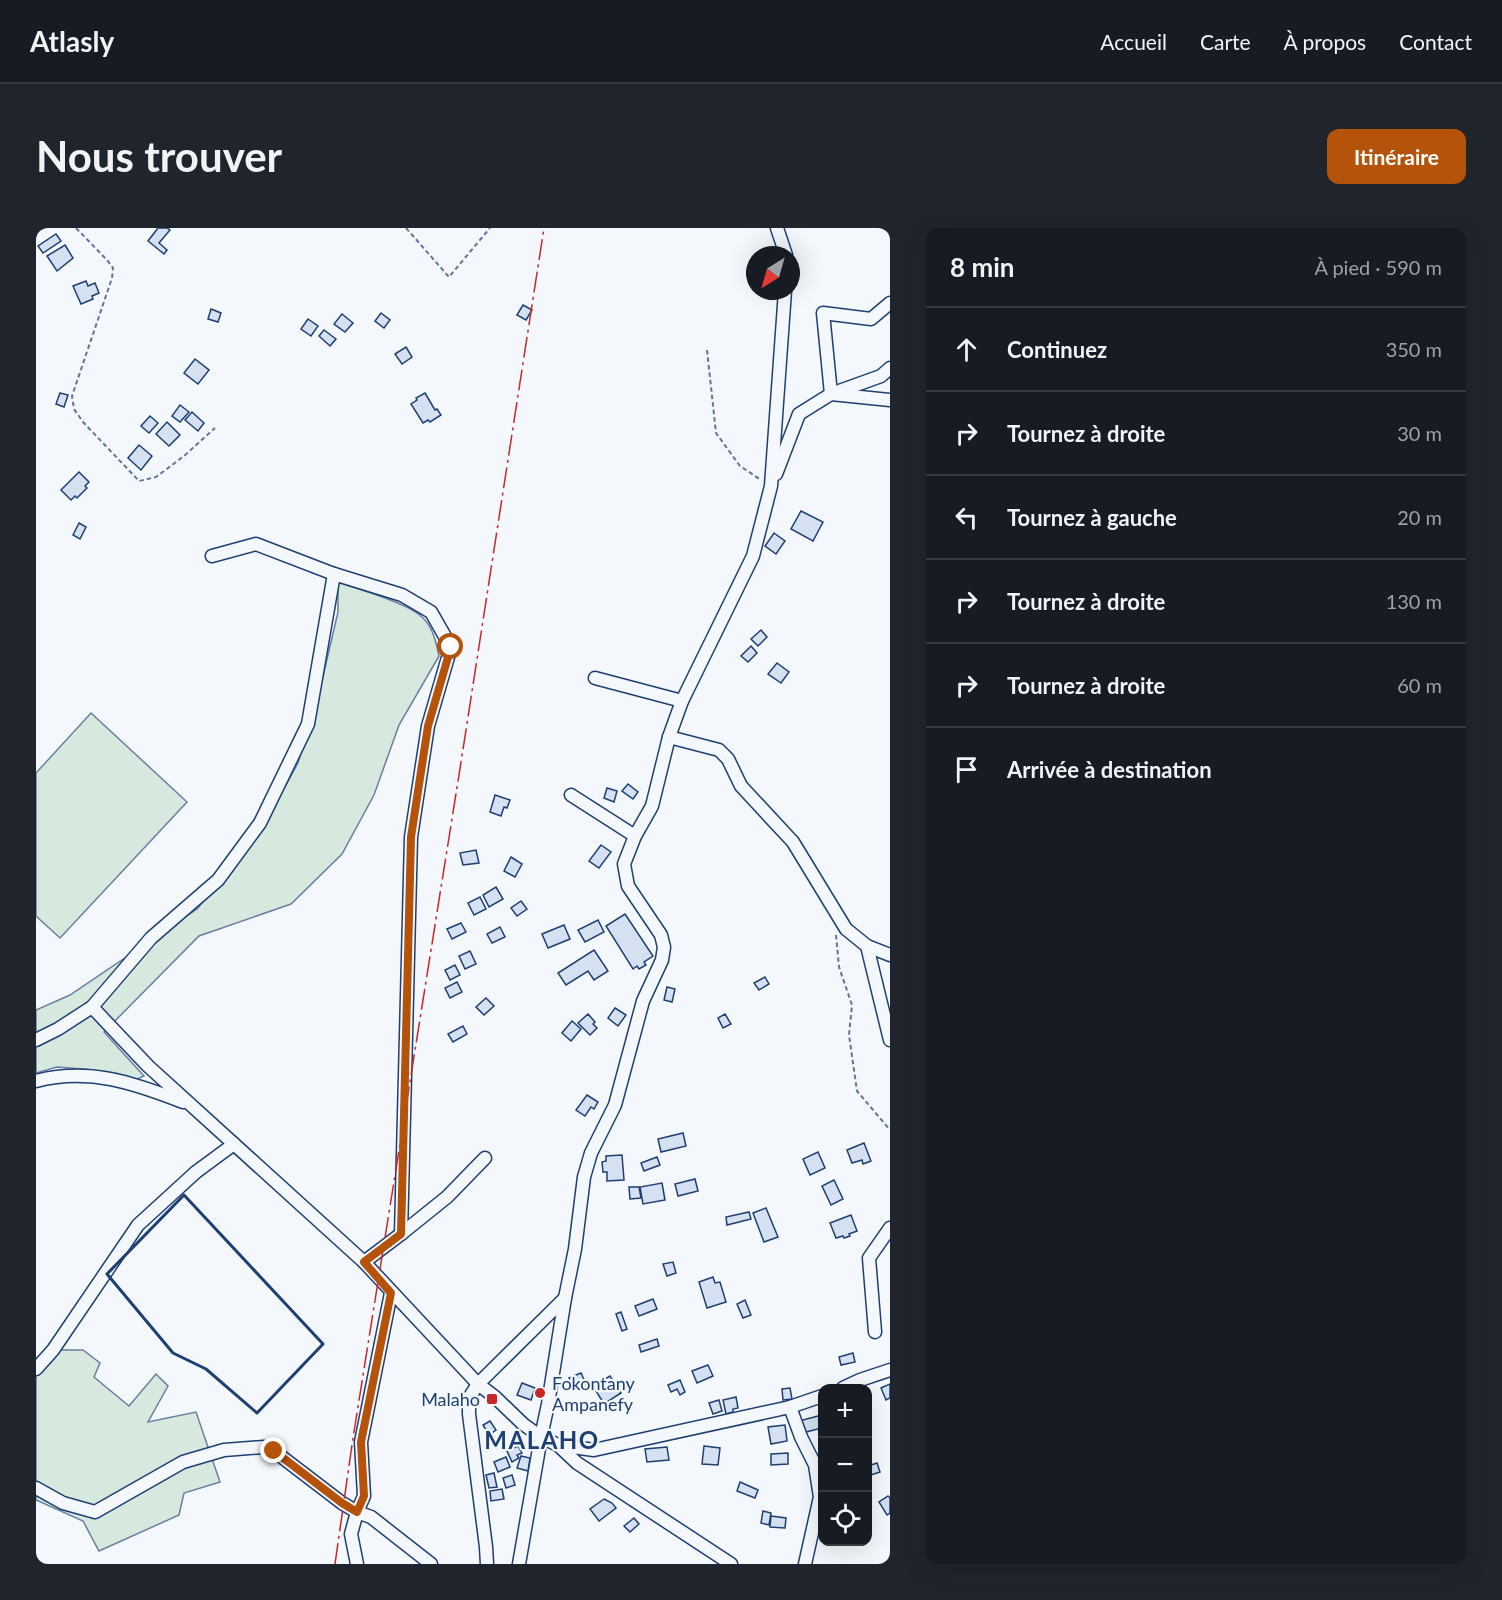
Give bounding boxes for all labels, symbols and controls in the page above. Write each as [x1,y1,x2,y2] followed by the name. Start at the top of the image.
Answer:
[30,24,114,58] text: Atlasly
[1100,29,1167,54] text: Accueil
[1200,29,1251,54] text: Carte
[1284,29,1366,54] text: À propos
[1399,29,1472,54] text: Contact
[1327,129,1466,184] button: Itinéraire
[36,131,282,181] text: Nous trouver
[746,246,800,300] north arrow
[950,251,1014,283] text: 8 min
[1314,255,1442,279] text: À pied · 590 m
[950,333,983,366] icon: ahead
[1007,336,1107,363] text: Continuez
[1386,337,1442,361] text: 350 m
[950,417,983,450] icon: right
[1007,420,1165,447] text: Tournez à droite
[1397,421,1442,445] text: 30 m
[950,501,983,534] icon: left
[1007,504,1177,531] text: Tournez à gauche
[1397,505,1442,529] text: 20 m
[950,585,983,618] icon: right
[1007,588,1165,615] text: Tournez à droite
[1386,589,1442,613] text: 130 m
[437,633,463,659] route start
[950,669,983,702] icon: right
[1007,672,1165,699] text: Tournez à droite
[1397,673,1442,697] text: 60 m
[950,753,983,786] icon: arrive
[1007,756,1212,783] text: Arrivée à destination
[552,1372,636,1415] place label: Fokontany Ampanefy
[818,1384,872,1546] map controls
[818,1384,872,1438] button: +
[533,1386,547,1400] marker: Fokontany Ampanefy
[421,1388,480,1410] place label: Malaho
[485,1392,499,1406] marker: Malaho
[484,1425,600,1454] district label: MALAHO
[260,1437,286,1463] route end
[818,1438,872,1492] button: −
[818,1492,872,1546] button: locate

